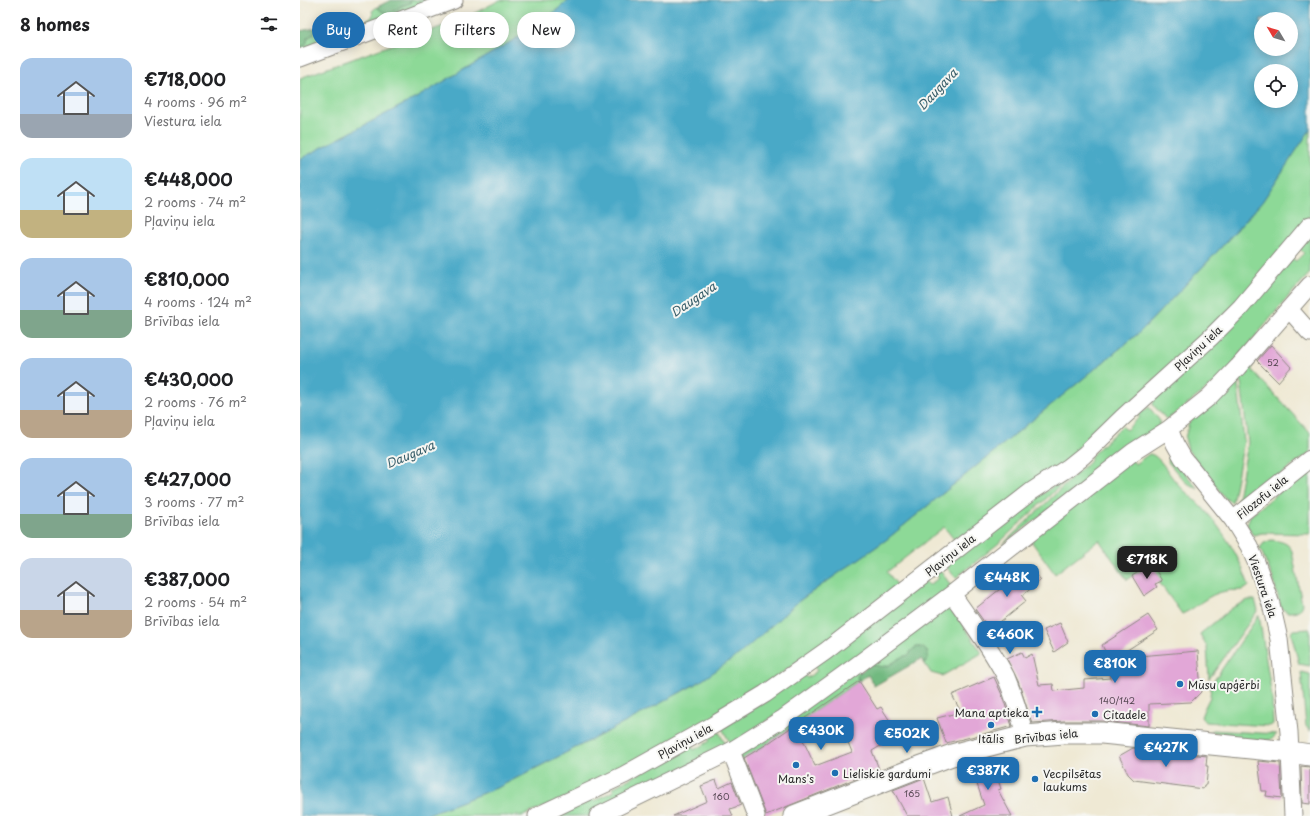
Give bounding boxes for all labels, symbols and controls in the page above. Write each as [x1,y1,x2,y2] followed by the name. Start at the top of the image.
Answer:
[20,11,90,37] text: 8 homes
[312,12,365,48] chip: Buy
[373,12,432,48] chip: Rent
[440,12,509,48] chip: Filters
[517,12,575,48] chip: New
[1254,12,1298,56] north arrow
[1254,12,1298,108] map controls
[258,13,280,35] icon: filters
[913,64,961,114] water label: Daugava
[1254,64,1298,108] button: locate
[144,66,226,92] text: €718,000
[52,74,100,122] icon: home
[144,92,247,111] text: 4 rooms · 96 m²
[144,111,222,130] text: Viestura iela
[144,166,233,192] text: €448,000
[52,174,100,222] icon: home
[144,192,246,211] text: 2 rooms · 74 m²
[144,211,215,230] text: Pļaviņu iela
[144,266,230,292] text: €810,000
[52,274,100,322] icon: home
[667,277,720,321] water label: Daugava
[144,292,252,311] text: 4 rooms · 124 m²
[144,311,220,330] text: Brīvības iela
[1170,321,1226,375] street label: Pļaviņu iela
[1267,355,1279,369] house number: 52
[144,366,233,392] text: €430,000
[52,374,100,422] icon: home
[144,392,247,411] text: 2 rooms · 76 m²
[144,411,215,430] text: Pļaviņu iela
[383,436,437,472] water label: Daugava
[144,466,231,492] text: €427,000
[1233,471,1292,523] street label: Filozofu iela
[52,474,100,522] icon: home
[144,492,245,511] text: 3 rooms · 77 m²
[144,511,220,530] text: Brīvības iela
[921,530,979,580] street label: Pļaviņu iela
[1119,546,1175,580] pin: €718K
[1126,549,1168,568] text: €718K
[1244,552,1282,620] street label: Viestura iela
[979,564,1035,598] pin: €448K
[144,566,230,592] text: €387,000
[984,567,1030,586] text: €448K
[52,574,100,622] icon: home
[144,592,247,611] text: 2 rooms · 54 m²
[144,611,220,630] text: Brīvības iela
[982,621,1038,655] pin: €460K
[986,624,1034,643] text: €460K
[1087,650,1143,684] pin: €810K
[1093,653,1137,672] text: €810K
[1188,676,1260,693] place label: Mūsu apģērbi
[1175,679,1185,689] marker: Mūsu apģērbi
[1099,693,1135,707] house number: 140/142
[955,704,1029,721] place label: Mana aptieka
[1103,706,1146,723] place label: Citadele
[1032,707,1042,717] marker: Mana aptieka
[1090,709,1100,719] marker: Citadele
[793,717,849,751] pin: €430K
[655,719,715,763] street label: Pļaviņu iela
[798,720,844,739] text: €430K
[879,720,935,754] pin: €502K
[986,720,996,730] marker: Itālis
[884,723,930,742] text: €502K
[1013,724,1079,748] street label: Brīvības iela
[978,730,1004,747] place label: Itālis
[1138,734,1194,768] pin: €427K
[1144,737,1188,756] text: €427K
[960,757,1016,791] pin: €387K
[791,760,801,770] marker: Mans's
[966,760,1010,779] text: €387K
[843,765,931,782] place label: Lieliskie gardumi
[1043,765,1101,795] place label: Vecpilsētas laukums
[830,768,840,778] marker: Lieliskie gardumi
[778,770,814,787] place label: Mans's
[1030,774,1040,784] marker: Vecpilsētas laukums
[904,786,920,800] house number: 165
[713,789,730,803] house number: 160

